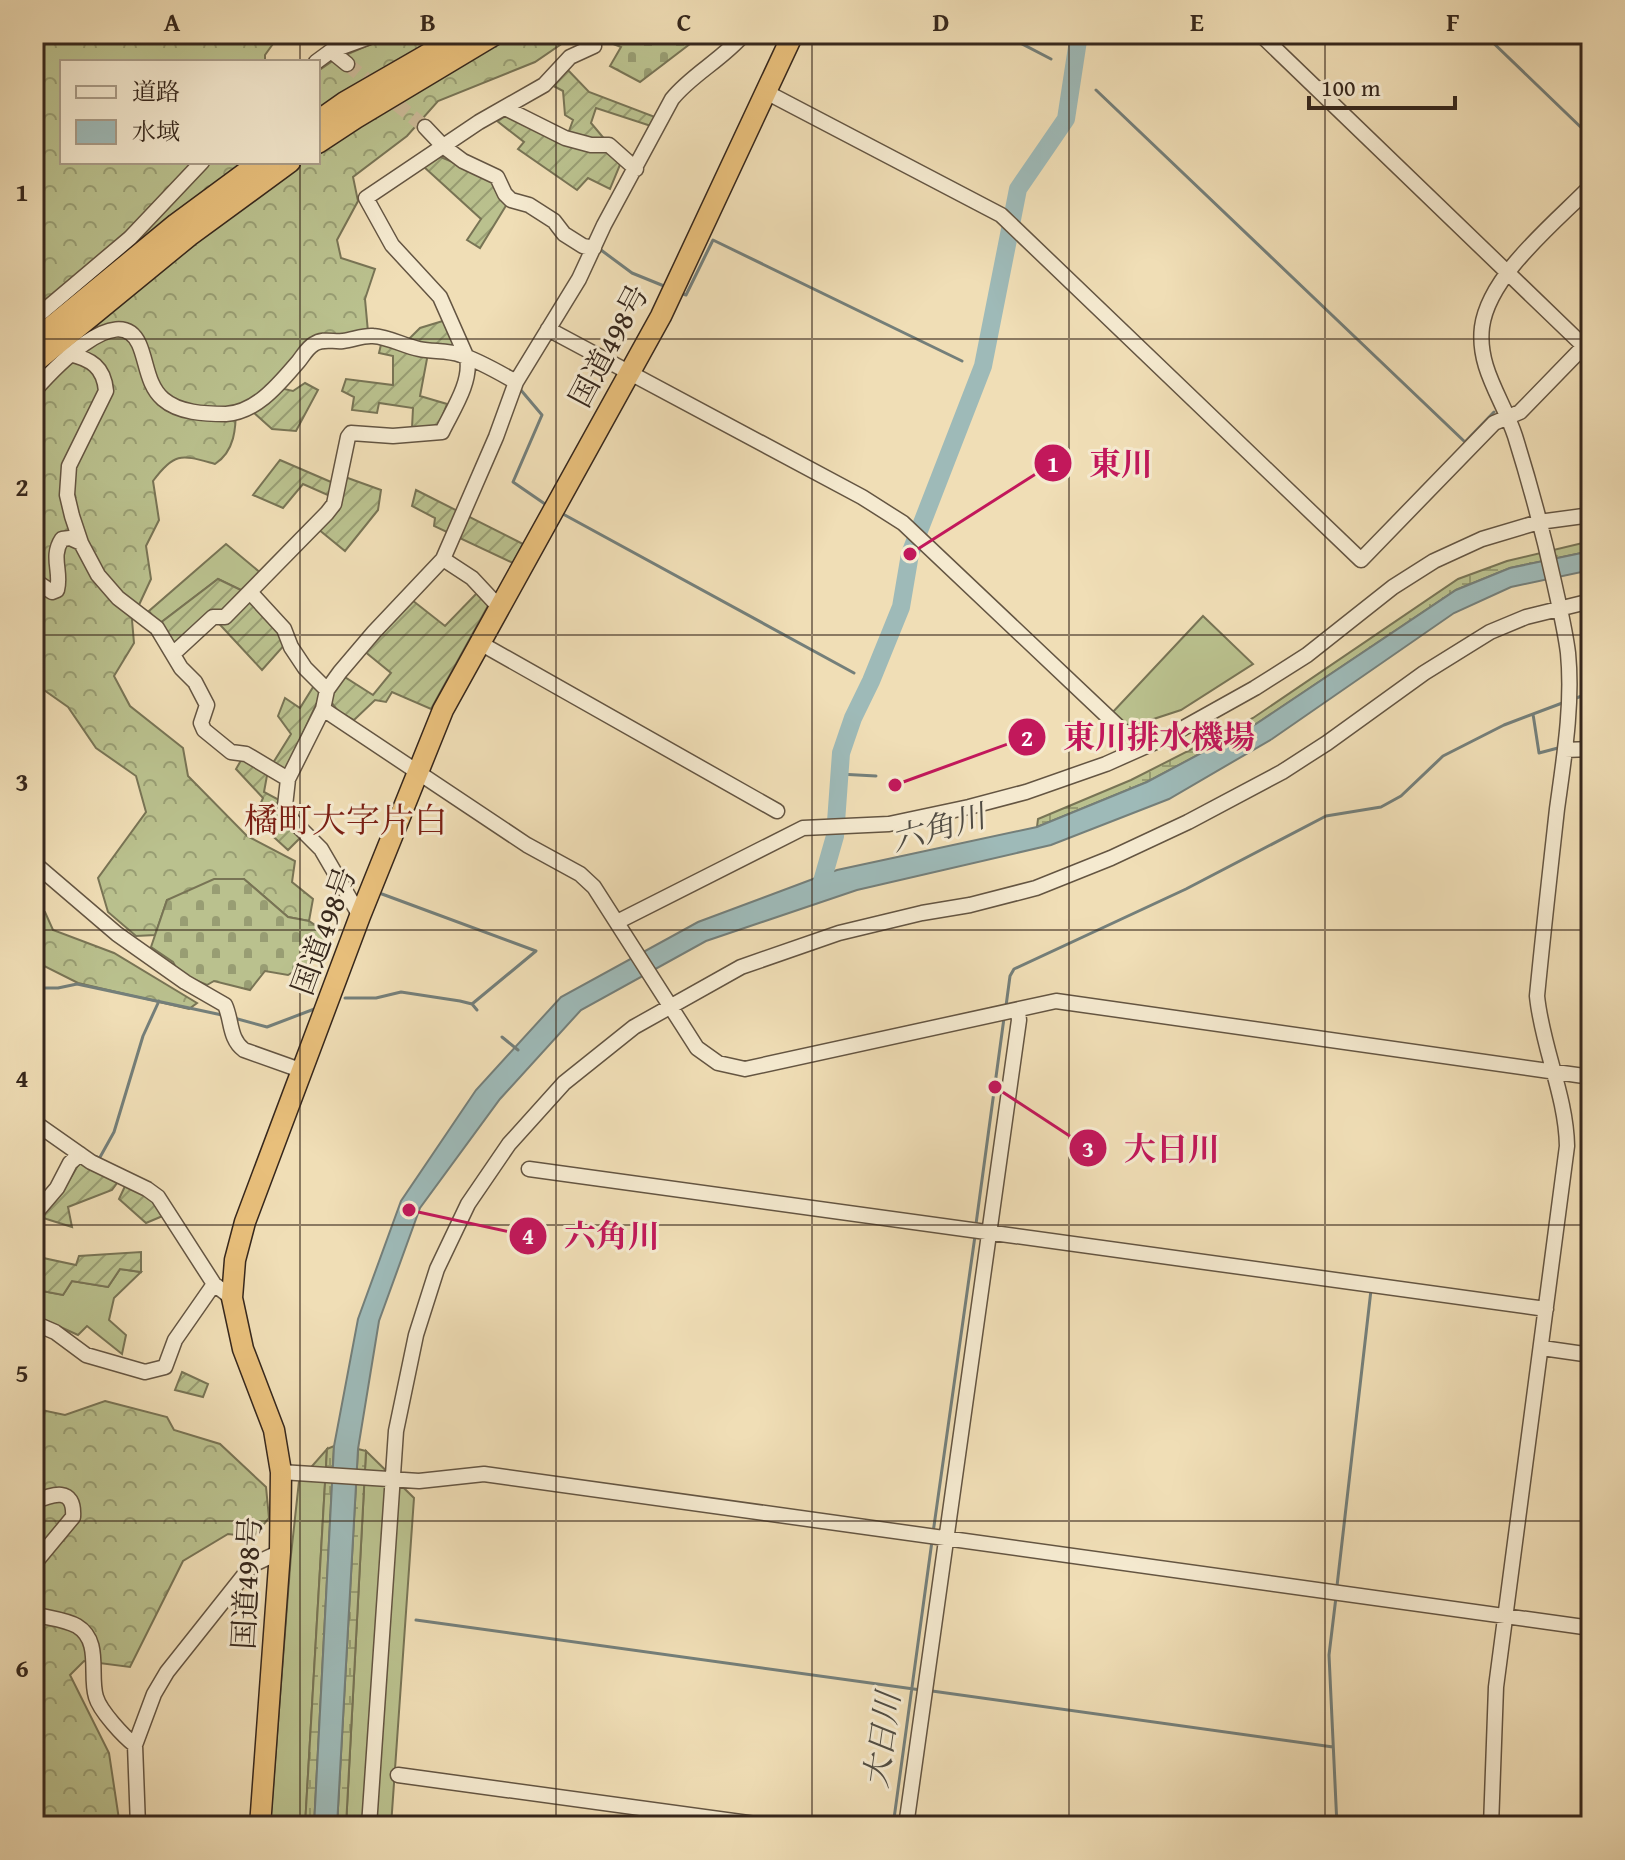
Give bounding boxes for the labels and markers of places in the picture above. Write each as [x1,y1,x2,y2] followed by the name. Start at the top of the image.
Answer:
[1033,435,1169,491] callout: 東川
[1007,709,1271,765] callout: 東川排水機場
[1068,1120,1236,1176] callout: 大日川
[508,1208,676,1264] callout: 六角川

